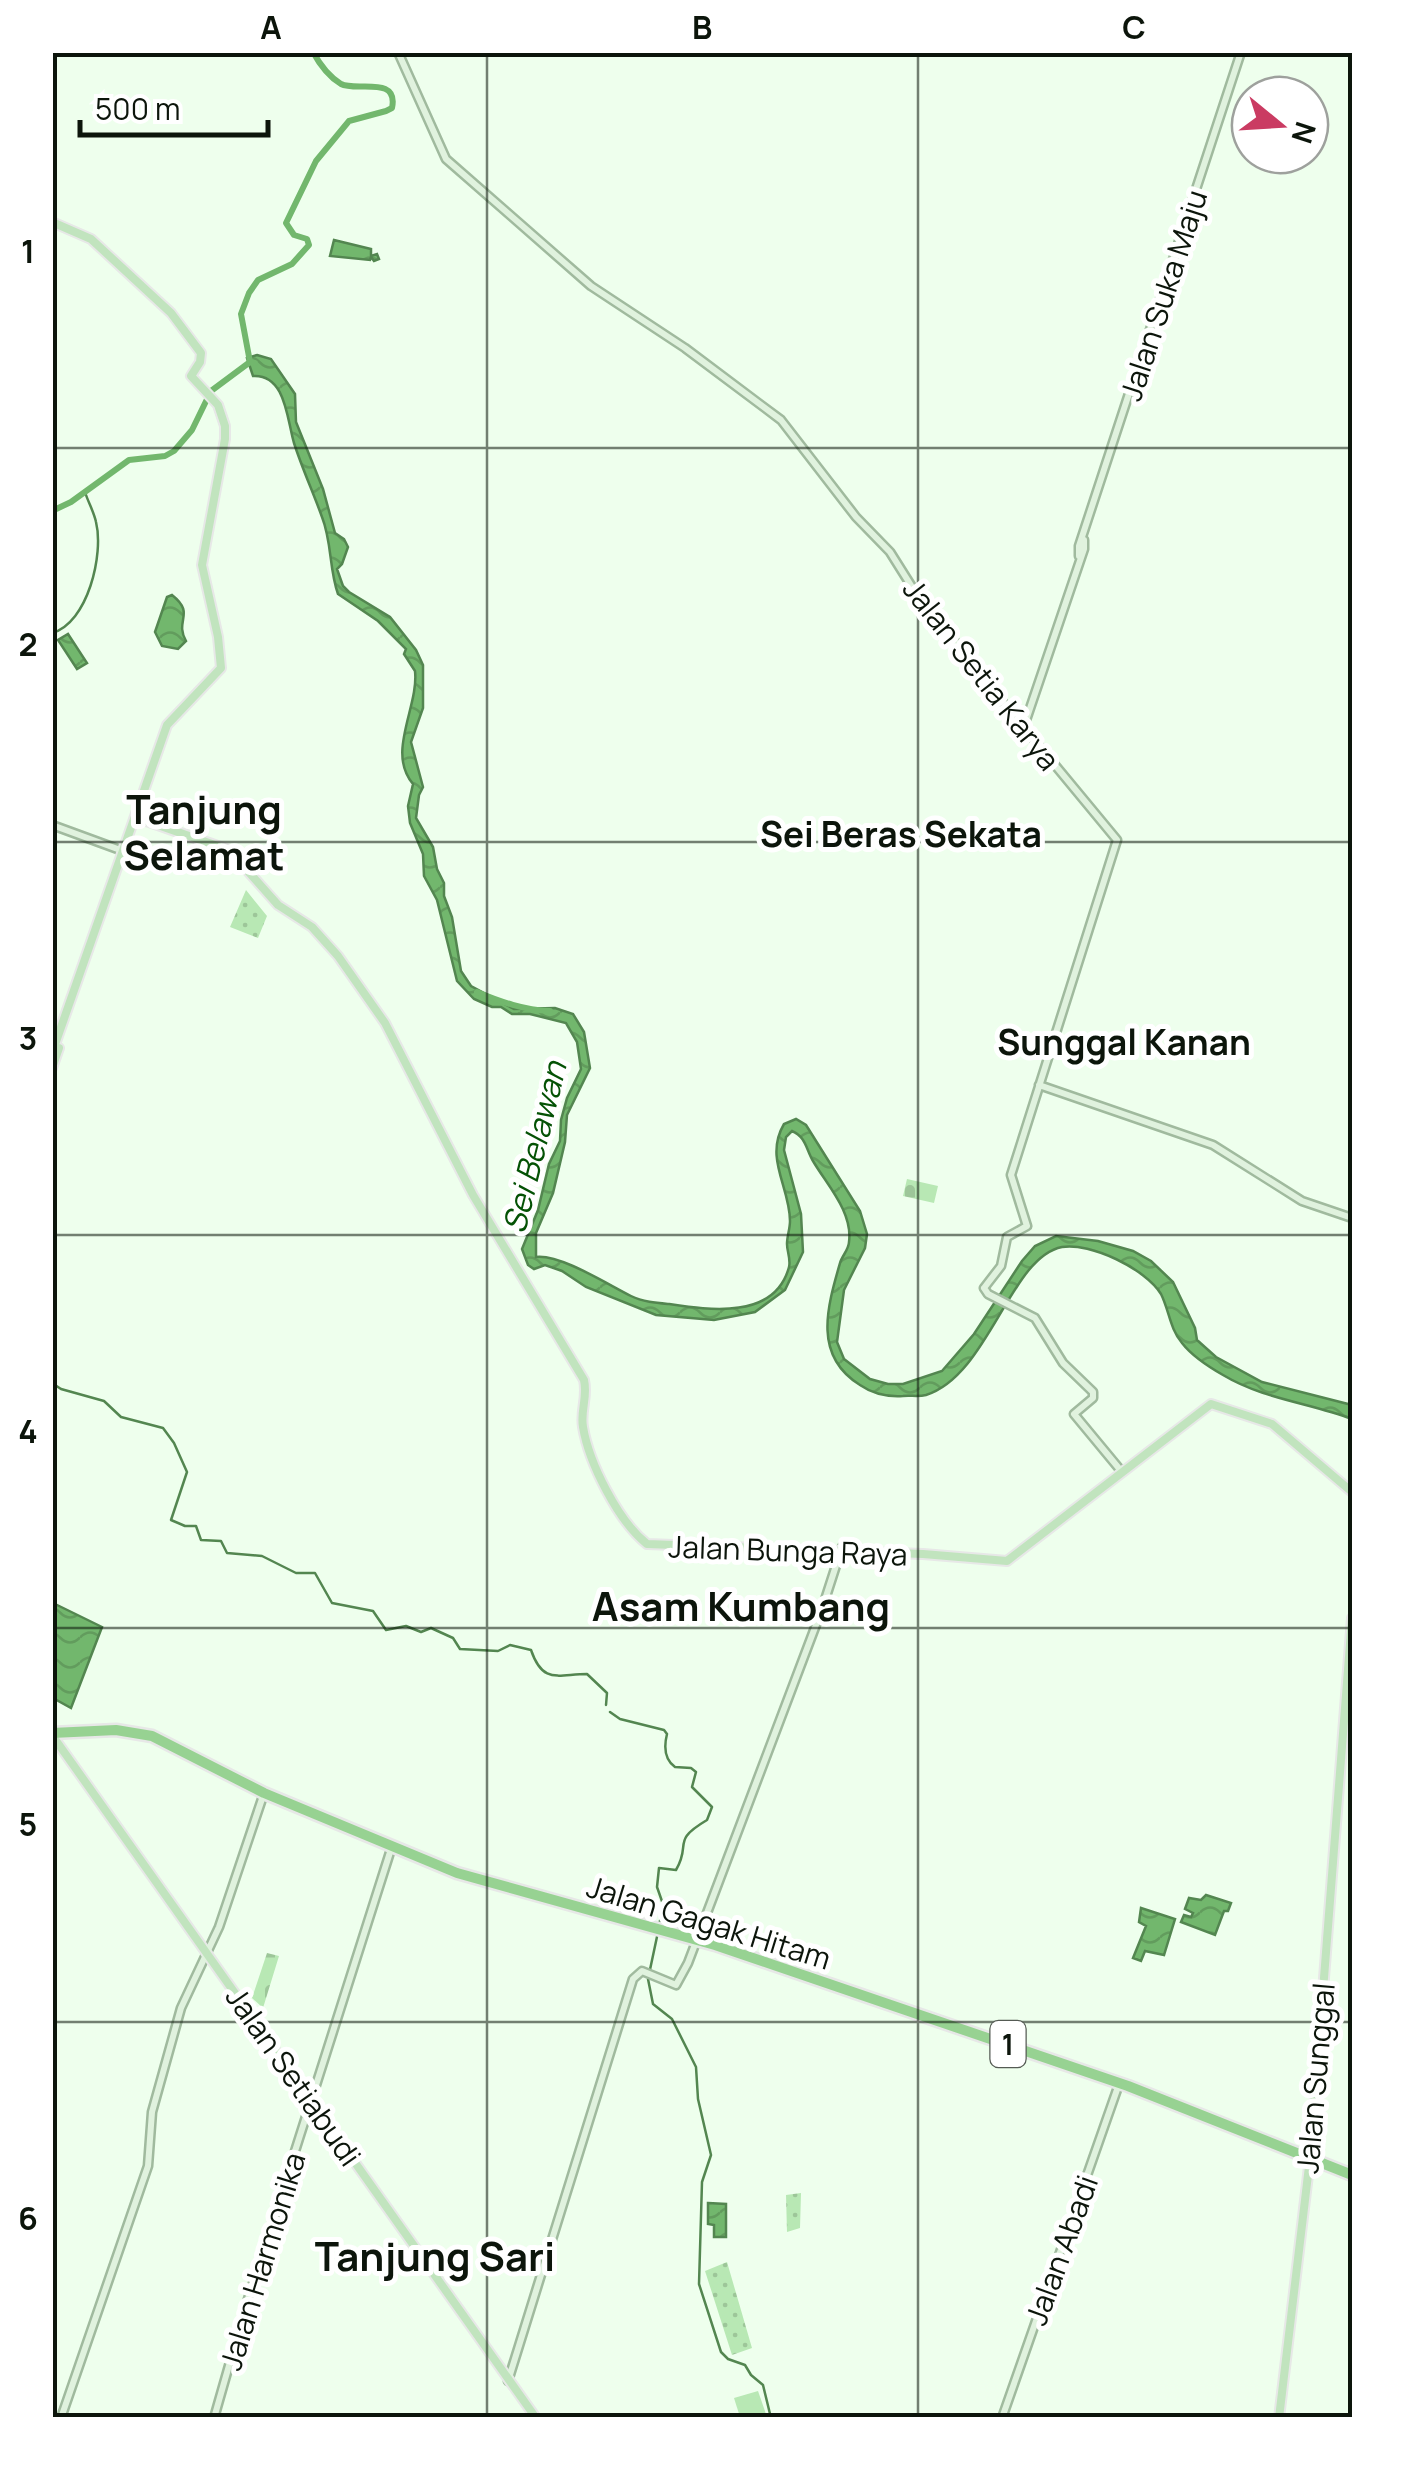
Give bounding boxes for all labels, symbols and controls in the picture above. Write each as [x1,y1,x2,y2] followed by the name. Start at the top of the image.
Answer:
[260,5,282,49] text: A
[692,5,712,49] text: B
[1122,5,1146,49] text: C
[80,75,268,137] scale bar
[1230,75,1330,175] north arrow
[95,88,180,129] text: 500 m
[1284,118,1326,148] text: N
[1110,184,1216,406] street label: Jalan Suka Maju
[21,229,35,273] text: 1
[894,570,1070,778] street label: Jalan Setia Karya
[18,622,38,666] text: 2
[124,781,284,882] district label: Tanjung Selamat
[760,810,1042,858] district label: Sei Beras Sekata
[19,1016,37,1060] text: 3
[997,1018,1251,1066] district label: Sunggal Kanan
[491,1056,577,1238] water label: Sei Belawan
[18,1409,38,1453] text: 4
[668,1525,908,1575] street label: Jalan Bunga Raya
[592,1578,890,1633] district label: Asam Kumbang
[19,1802,37,1846] text: 5
[582,1865,836,1979] street label: Jalan Gagak Hitam
[217,1978,371,2174] street label: Jalan Setiabudi
[1286,1981,1344,2175] street label: Jalan Sunggal
[990,2021,1026,2067] road number: 1
[209,2147,315,2375] street label: Jalan Harmonika
[1015,2170,1107,2330] street label: Jalan Abadi
[18,2196,38,2240] text: 6
[315,2228,555,2283] district label: Tanjung Sari

